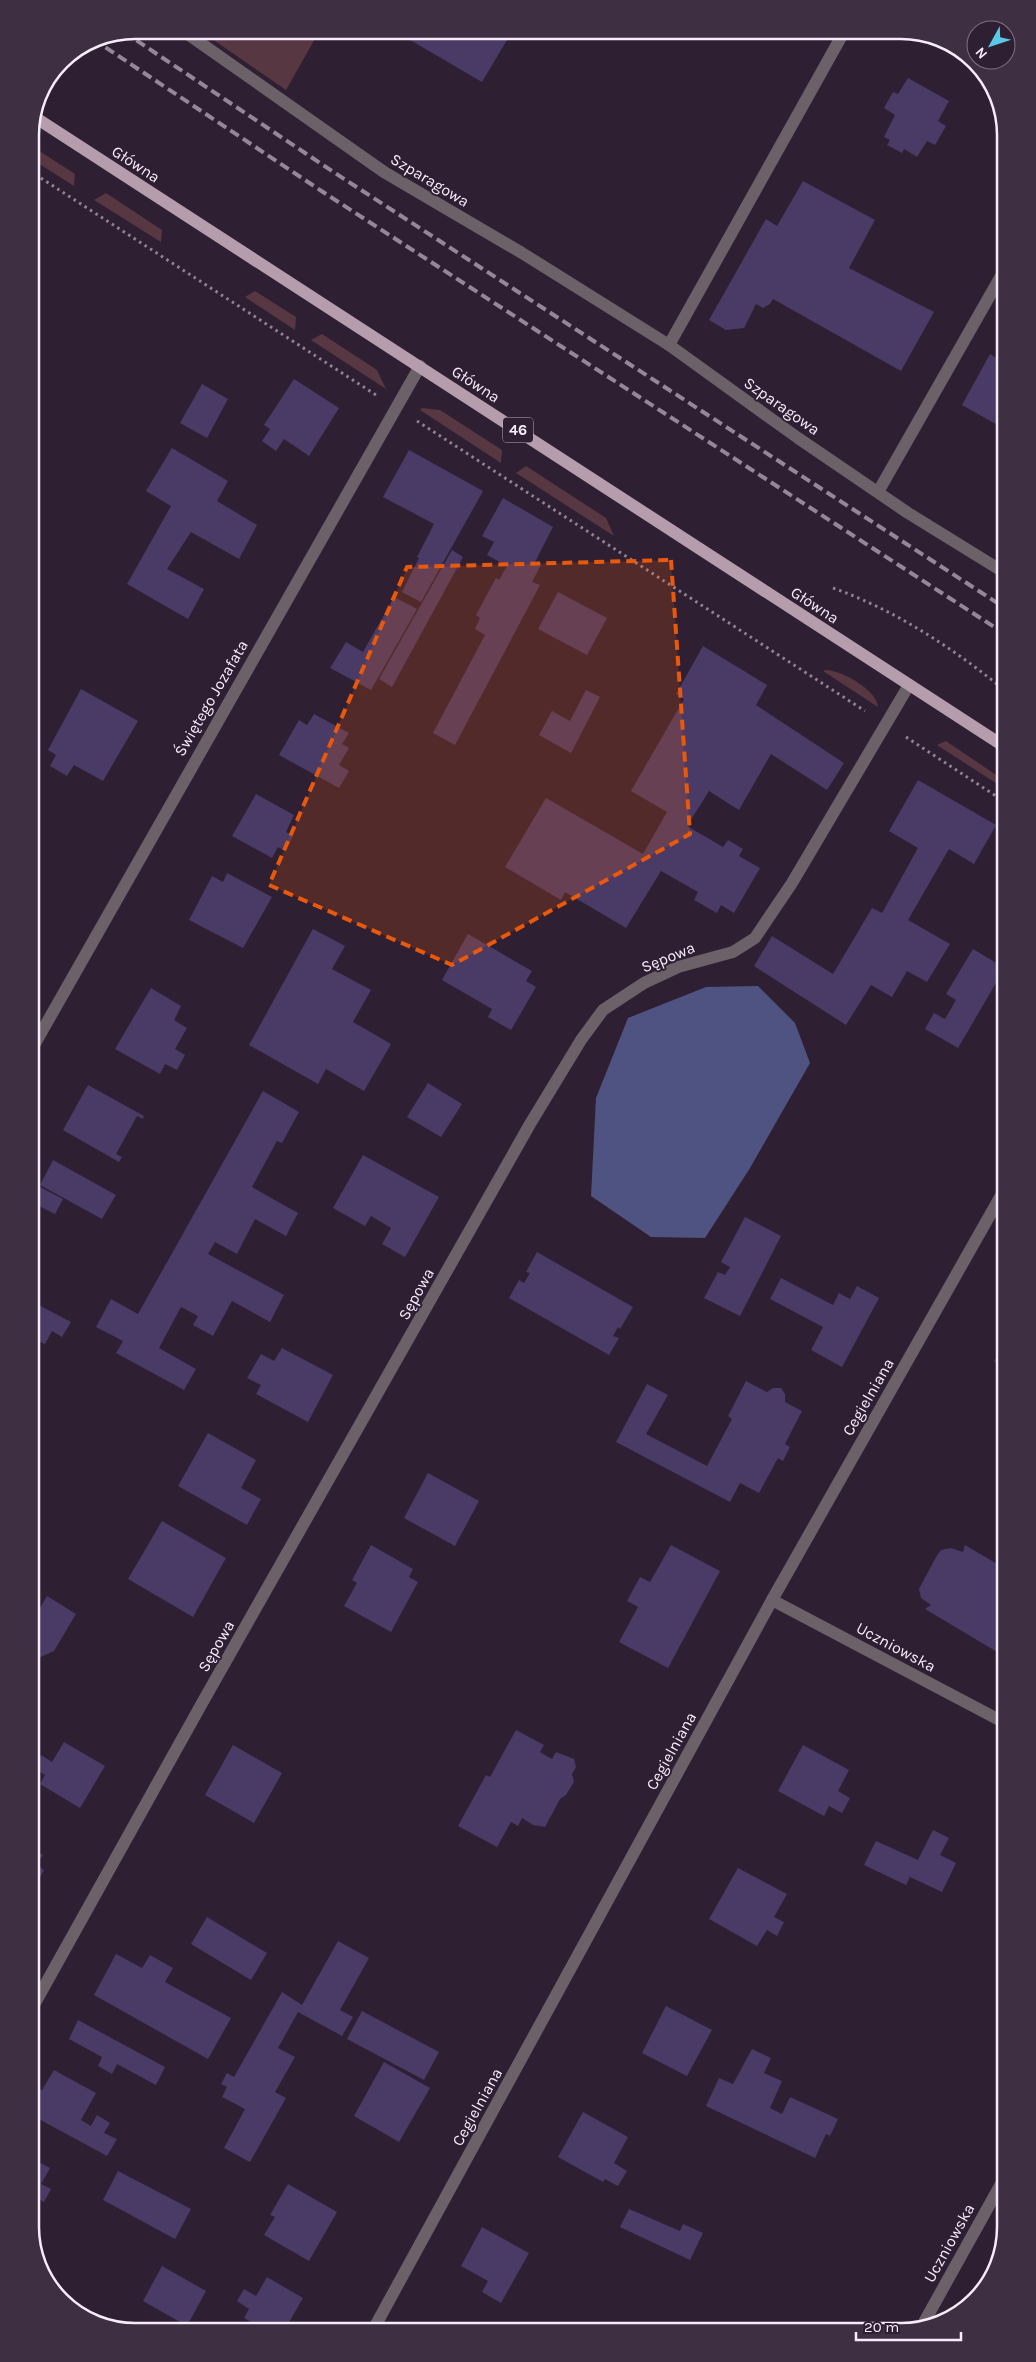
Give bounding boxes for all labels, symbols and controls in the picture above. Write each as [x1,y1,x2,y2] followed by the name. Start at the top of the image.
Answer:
[966,20,1016,70] north arrow
[972,44,991,62] text: N
[108,141,164,187] street label: Główna
[387,149,473,211] street label: Szparagowa
[448,361,504,407] street label: Główna
[740,373,824,439] street label: Szparagowa
[503,418,533,442] road number: 46
[787,582,843,628] street label: Główna
[170,637,252,759] street label: Świętego Jozafata
[638,938,698,976] street label: Sępowa
[394,1265,438,1323] street label: Sępowa
[838,1355,898,1439] street label: Cegielniana
[194,1617,238,1675] street label: Sępowa
[853,1618,939,1676] street label: Uczniowska
[642,1709,700,1793] street label: Cegielniana
[448,2065,506,2149] street label: Cegielniana
[920,2200,978,2286] street label: Uczniowska
[856,2310,961,2342] scale bar
[864,2318,899,2336] text: 20 m

